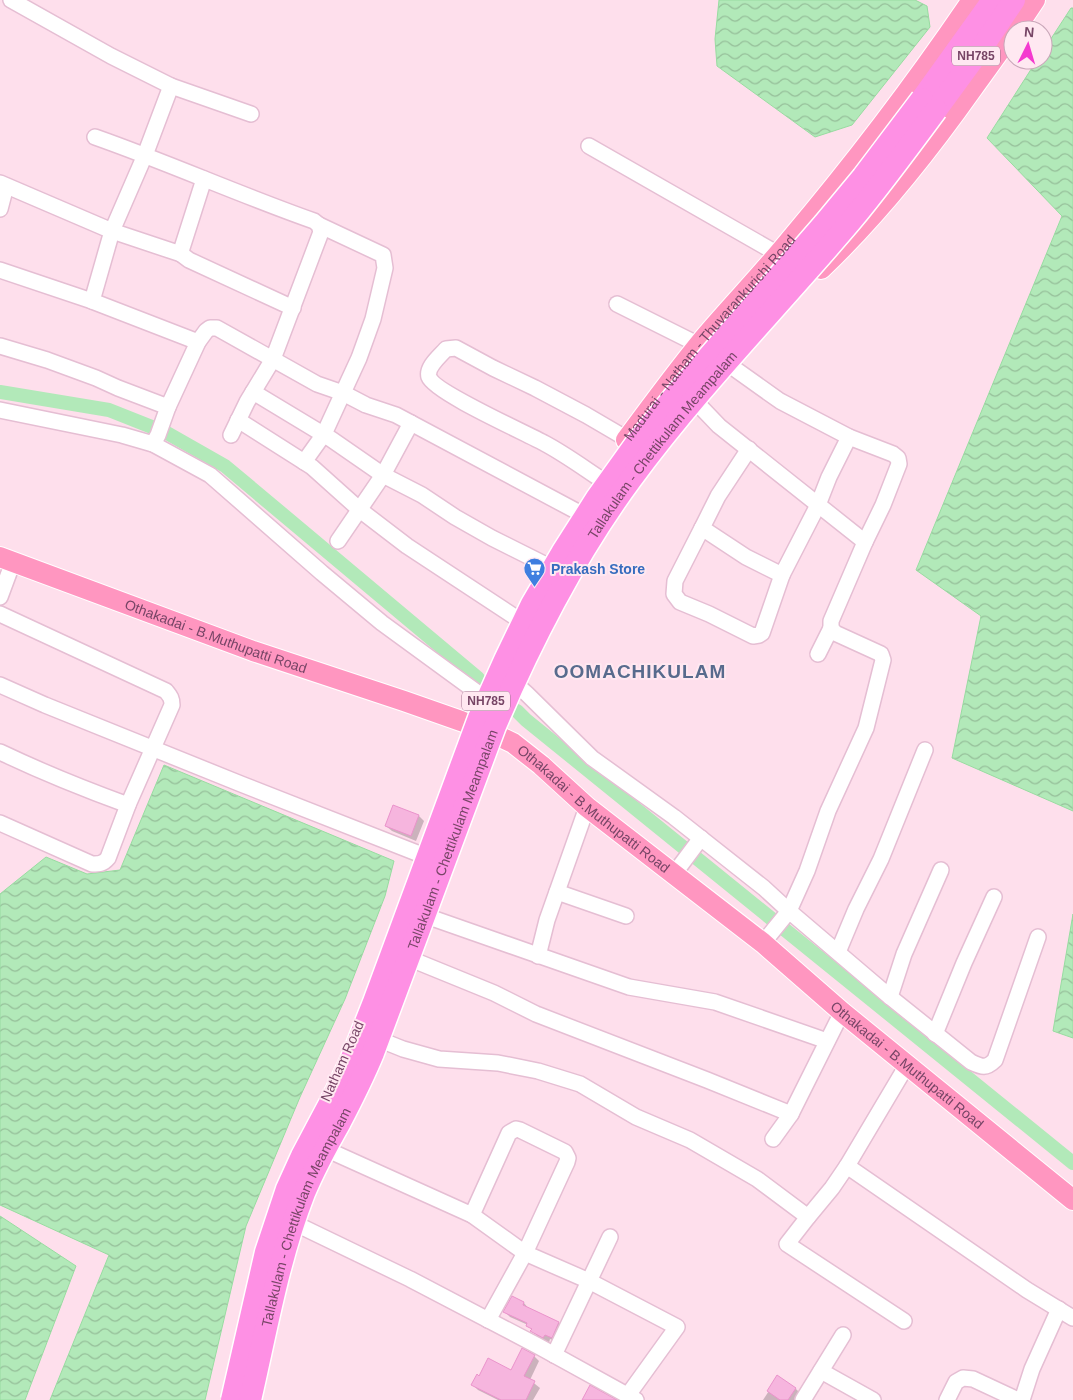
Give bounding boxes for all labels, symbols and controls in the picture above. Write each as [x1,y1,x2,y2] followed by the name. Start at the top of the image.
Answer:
[1003,20,1053,70] north arrow
[1023,24,1035,40] text: N
[952,46,1000,66] road number: NH785
[620,232,799,444] street label: Madurai - Natham - Thuvarankurichi Road
[584,348,740,542] street label: Tallakulam - Chettikulam Meampalam
[523,557,547,588] supermarket icon: Prakash Store
[551,561,645,577] place label: Prakash Store
[123,596,309,676] street label: Othakadai - B.Muthupatti Road
[554,661,726,682] district label: OOMACHIKULAM
[462,691,510,710] road number: NH785
[404,727,501,952] street label: Tallakulam - Chettikulam Meampalam
[514,742,673,876] street label: Othakadai - B.Muthupatti Road
[827,998,987,1132] street label: Othakadai - B.Muthupatti Road
[317,1018,367,1104] street label: Natham Road
[258,1105,354,1328] street label: Tallakulam - Chettikulam Meampalam

